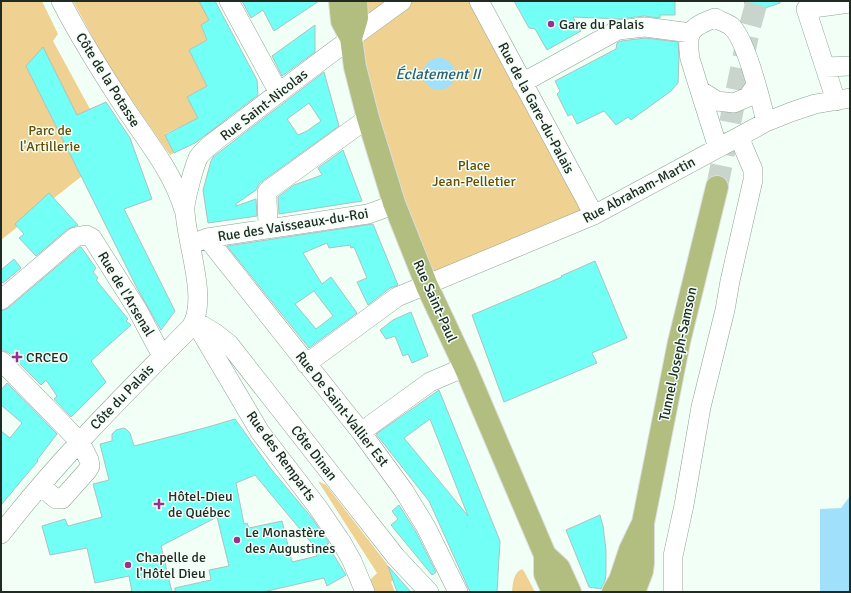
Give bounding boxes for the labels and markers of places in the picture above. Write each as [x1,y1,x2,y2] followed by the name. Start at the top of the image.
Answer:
[559,16,644,33] place label: Gare du Palais
[546,19,556,29] marker: Gare du Palais
[26,349,68,366] place label: CRCEO
[11,351,23,363] marker: CRCEO
[168,488,233,521] place label: Hôtel-Dieu de Québec
[153,498,165,510] marker: Hôtel-Dieu de Québec
[245,524,335,557] place label: Le Monastère des Augustines
[232,535,242,545] marker: Le Monastère des Augustines
[136,549,206,582] place label: Chapelle de l'Hôtel Dieu
[123,560,133,570] marker: Chapelle de l'Hôtel Dieu

